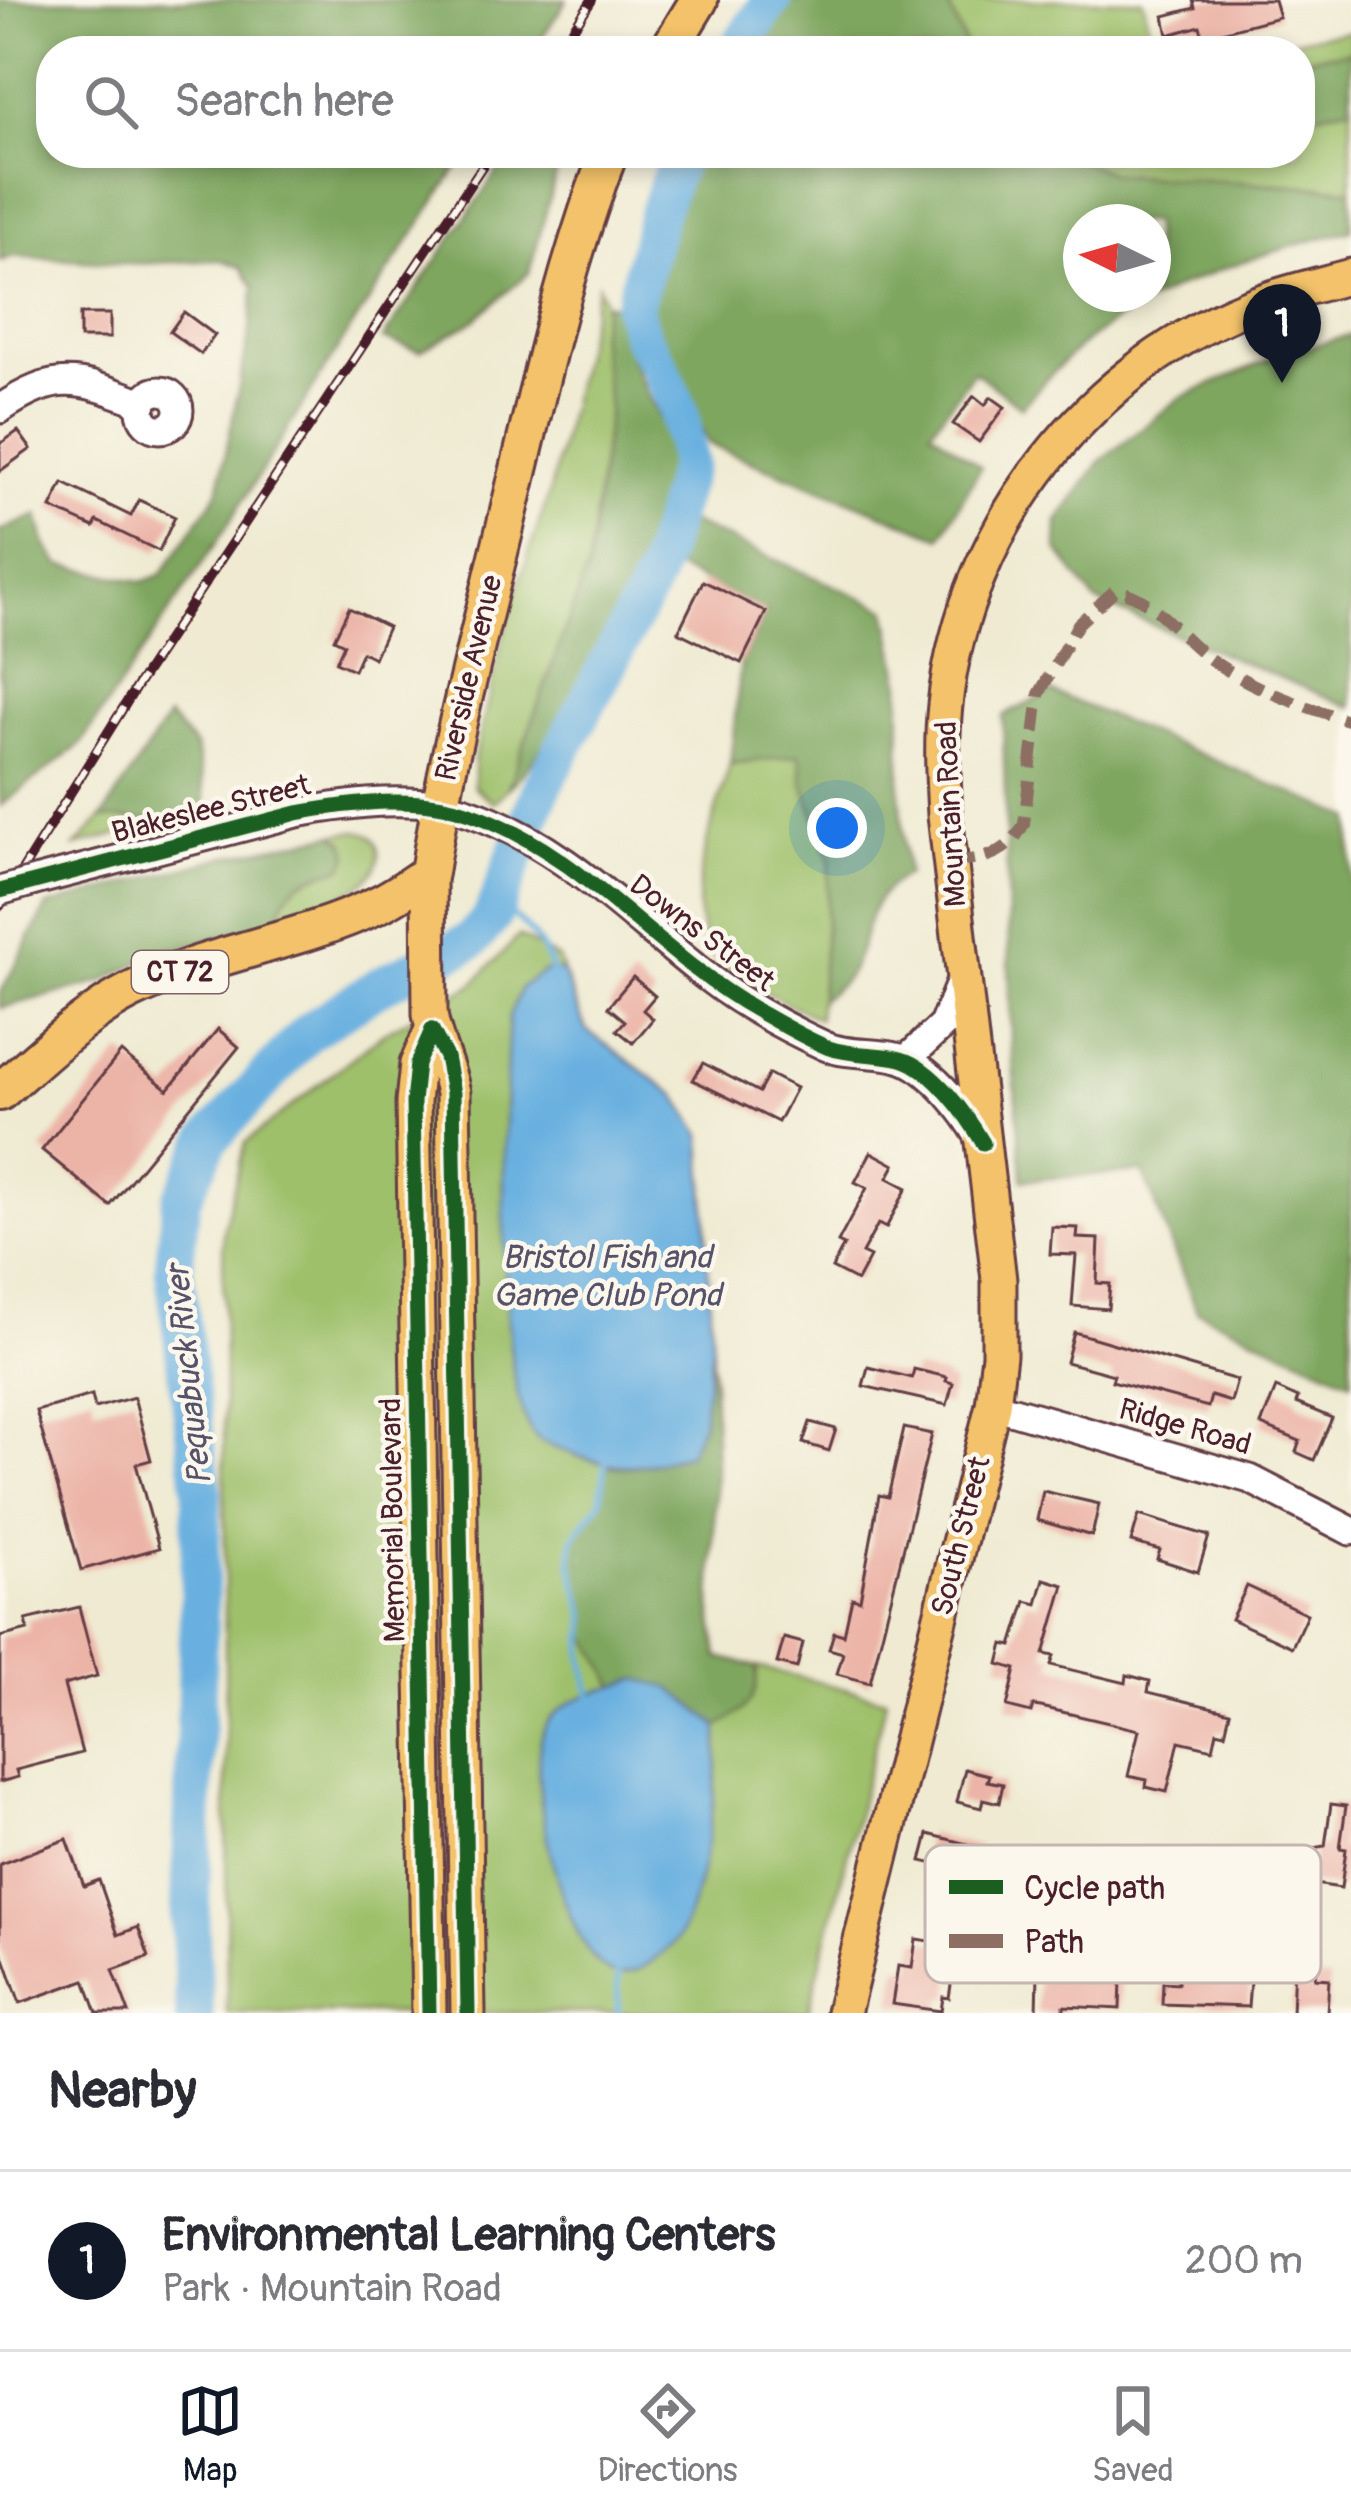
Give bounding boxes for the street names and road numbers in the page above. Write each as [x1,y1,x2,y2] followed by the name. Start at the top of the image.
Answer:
[427,571,511,784] street label: Riverside Avenue
[928,720,974,908] street label: Mountain Road
[108,766,315,852] street label: Blakeslee Street
[622,866,783,1000] street label: Downs Street
[132,951,228,993] road number: CT 72
[1115,1391,1255,1463] street label: Ridge Road
[372,1397,414,1643] street label: Memorial Boulevard
[923,1452,999,1619] street label: South Street

